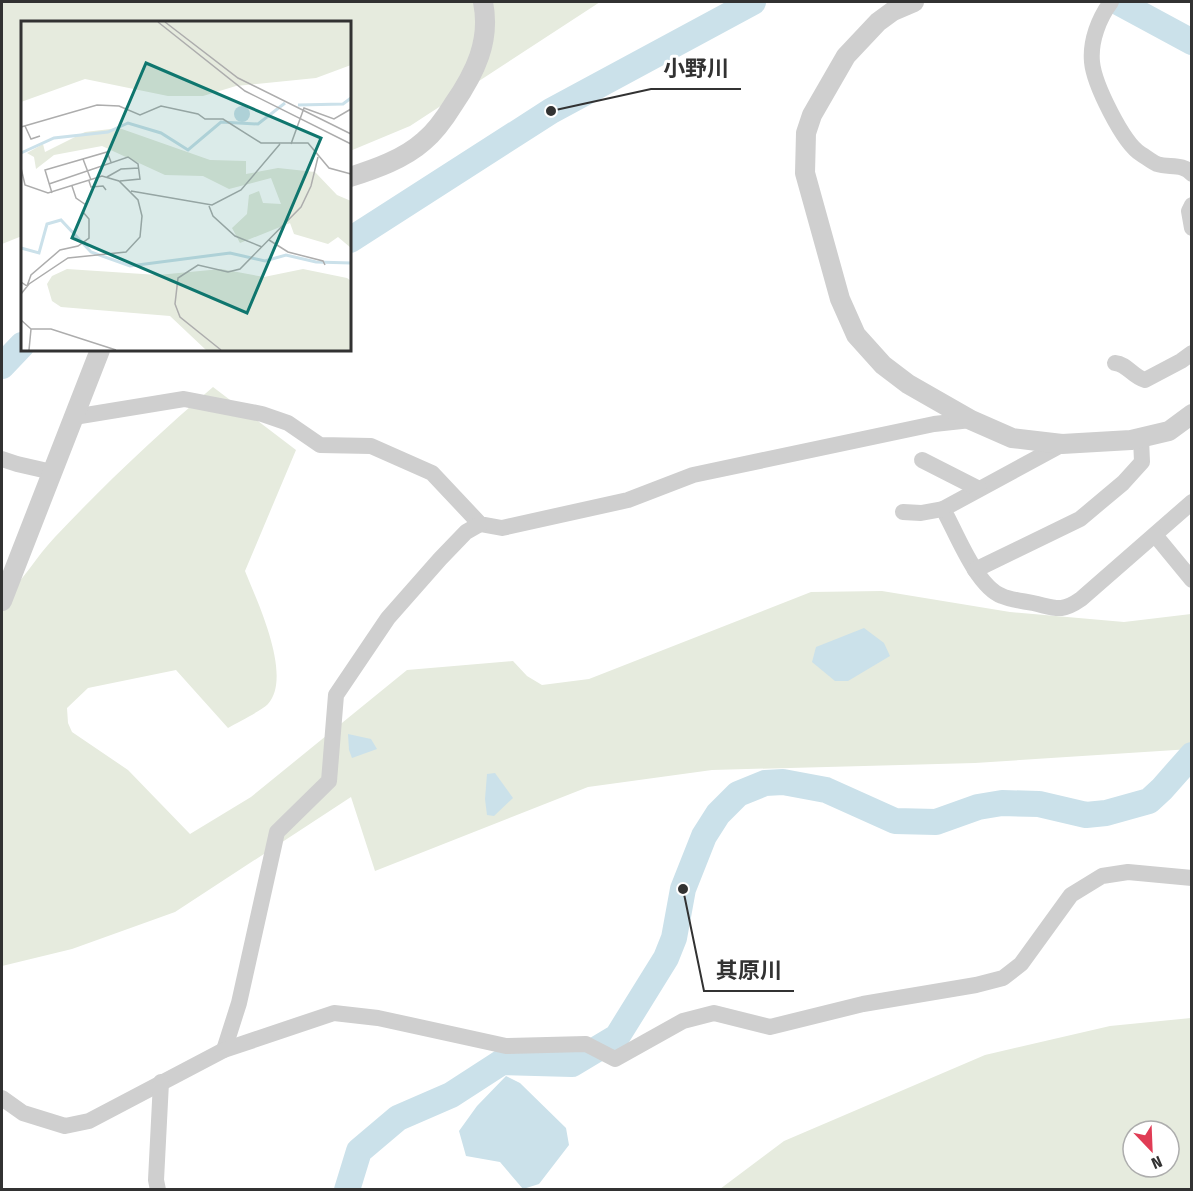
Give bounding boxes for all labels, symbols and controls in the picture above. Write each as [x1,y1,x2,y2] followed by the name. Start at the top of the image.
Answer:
[21,21,351,351] inset map
[651,49,741,89] callout: 小野川
[663,55,729,82] text: 小野川
[704,951,794,991] callout: 其原川
[716,957,782,984] text: 其原川
[1121,1119,1181,1179] north arrow
[1149,1152,1165,1173] text: N

